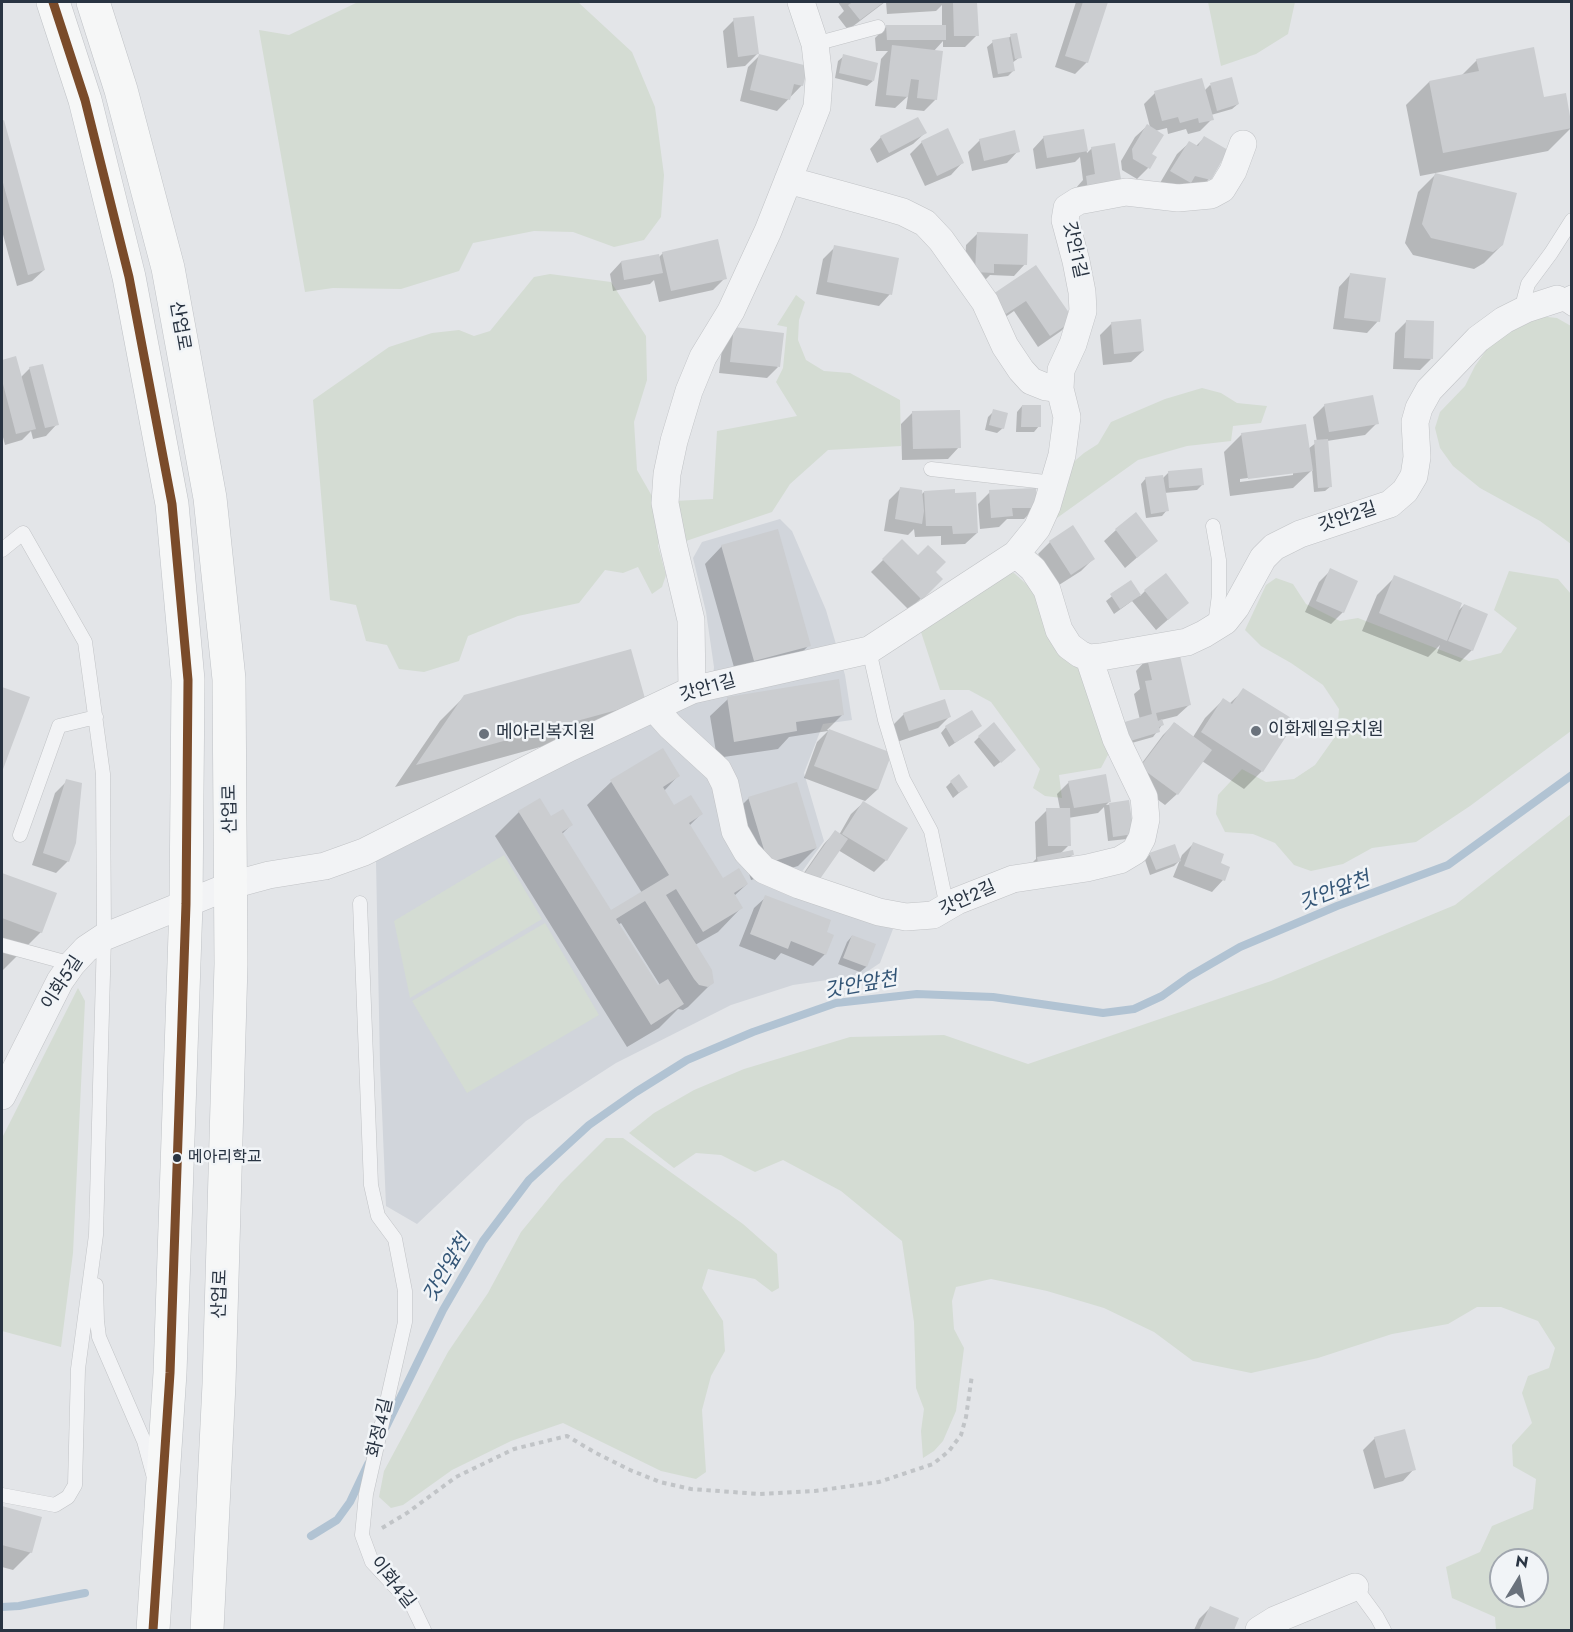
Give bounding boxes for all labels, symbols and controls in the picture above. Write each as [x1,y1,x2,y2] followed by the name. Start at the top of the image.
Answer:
[1057,219,1091,281] street label: 갓안1길
[164,300,194,352] street label: 산업로
[1316,498,1380,538] street label: 갓안2길
[677,671,739,707] street label: 갓안1길
[1268,720,1384,742] place label: 이화제일유치원
[496,723,595,745] place label: 메아리복지원
[1249,724,1263,738] marker: 이화제일유치원
[477,727,491,741] marker: 메아리복지원
[220,784,242,834] street label: 산업로
[1296,868,1374,916] water label: 갓안앞천
[936,877,1000,921] street label: 갓안2길
[38,952,88,1014] street label: 이화5길
[823,968,899,1004] water label: 갓안앞천
[188,1148,262,1168] place label: 메아리학교
[171,1152,183,1164] marker: 메아리학교
[419,1231,477,1307] water label: 갓안앞천
[209,1269,233,1319] street label: 산업로
[364,1396,398,1460] street label: 화정4길
[1489,1548,1549,1608] north arrow
[1514,1549,1530,1574] text: N
[365,1553,419,1613] street label: 이화4길

